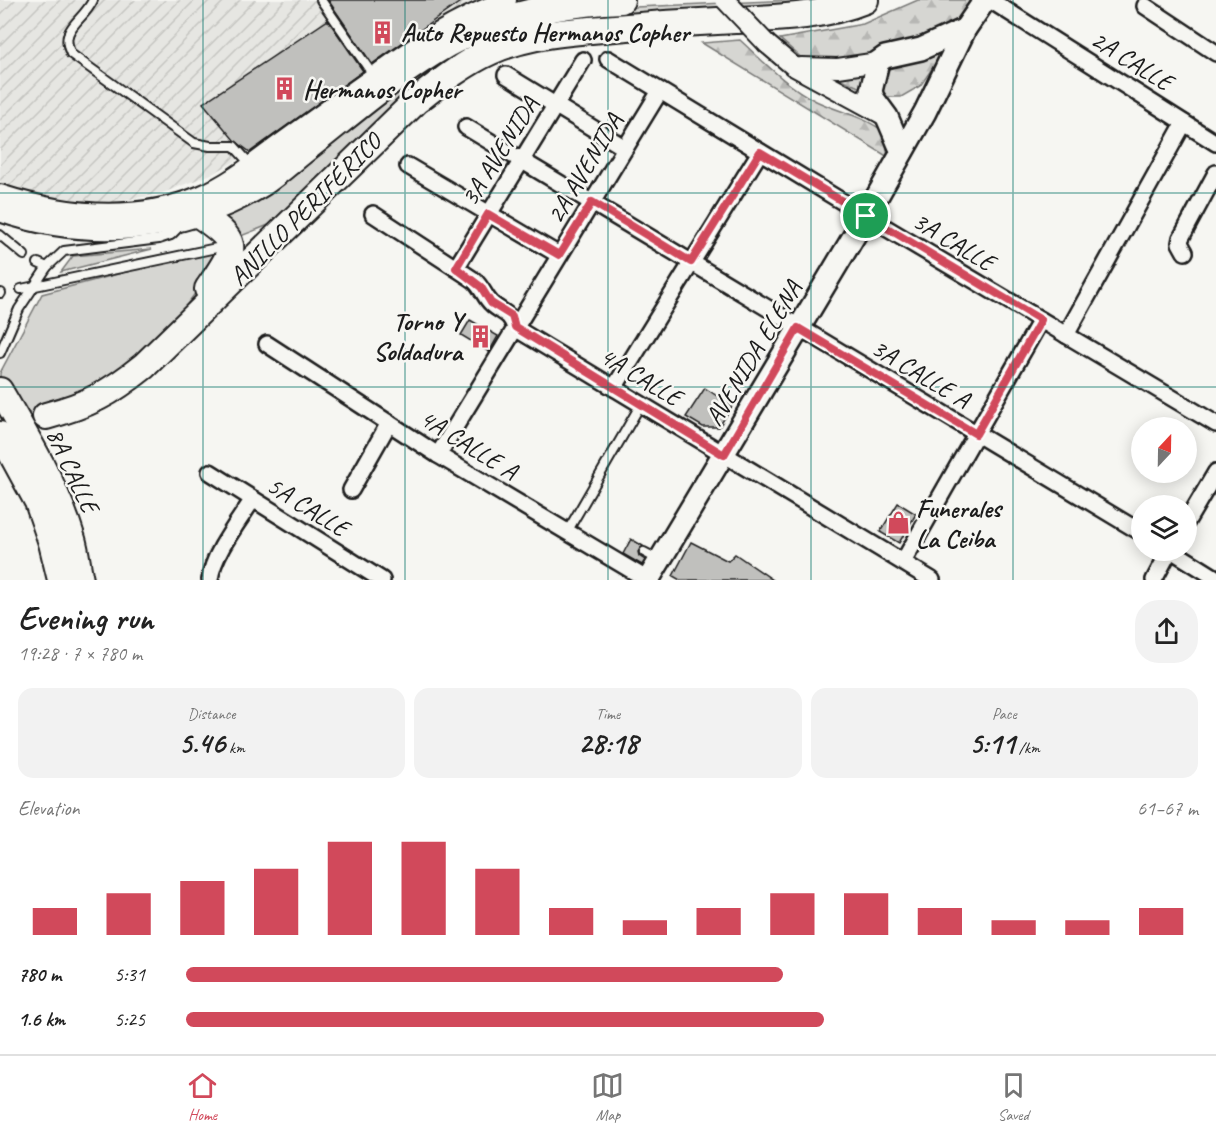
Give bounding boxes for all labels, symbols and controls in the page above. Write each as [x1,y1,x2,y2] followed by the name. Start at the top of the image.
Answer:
[401,16,692,49] place label: Auto Repuesto Hermanos Copher
[370,19,396,45] building icon: Auto Repuesto Hermanos Copher
[1085,23,1182,100] street label: 2A CALLE
[303,73,464,106] place label: Hermanos Copher
[272,76,298,102] building icon: Hermanos Copher
[453,90,546,212] street label: 3A AVENIDA
[539,106,631,229] street label: 2A AVENIDA
[222,124,391,293] street label: ANILLO PERIFÉRICO
[840,190,891,241] pin
[849,199,882,232] icon: arrive
[907,204,1004,281] street label: 3A CALLE
[697,273,811,432] street label: AVENIDA ELENA
[373,305,467,368] place label: Torno Y Soldadura
[467,323,493,349] building icon: Torno Y Soldadura
[865,331,978,417] street label: 3A CALLE A
[594,339,691,416] street label: 4A CALLE
[414,401,526,488] street label: 4A CALLE A
[1131,417,1197,483] north arrow
[1131,417,1197,561] map controls
[39,422,108,521] street label: 8A CALLE
[261,469,358,546] street label: 5A CALLE
[916,492,1004,555] place label: Funerales La Ceiba
[1131,495,1197,561] button: layers
[885,510,911,536] shop icon: Funerales La Ceiba
[18,597,153,639] text: Evening run
[1135,600,1198,663] button: share
[18,641,142,666] text: 19:28 · 7 × 780 m
[188,704,236,724] text: Distance
[596,704,620,724] text: Time
[992,704,1017,724] text: Pace
[179,724,225,762] text: 5.46
[578,724,638,762] text: 28:18
[969,724,1015,762] text: 5:11
[225,738,245,758] text: km
[1015,738,1040,758] text: /km
[18,796,80,821] text: Elevation
[1137,796,1198,821] text: 61–67 m
[18,962,61,987] text: 780 m
[114,962,145,987] text: 5:31
[18,1007,65,1032] text: 1.6 km
[114,1007,145,1032] text: 5:25
[186,1069,219,1125] tab: Home
[591,1069,624,1125] tab: Map
[997,1069,1030,1125] tab: Saved

